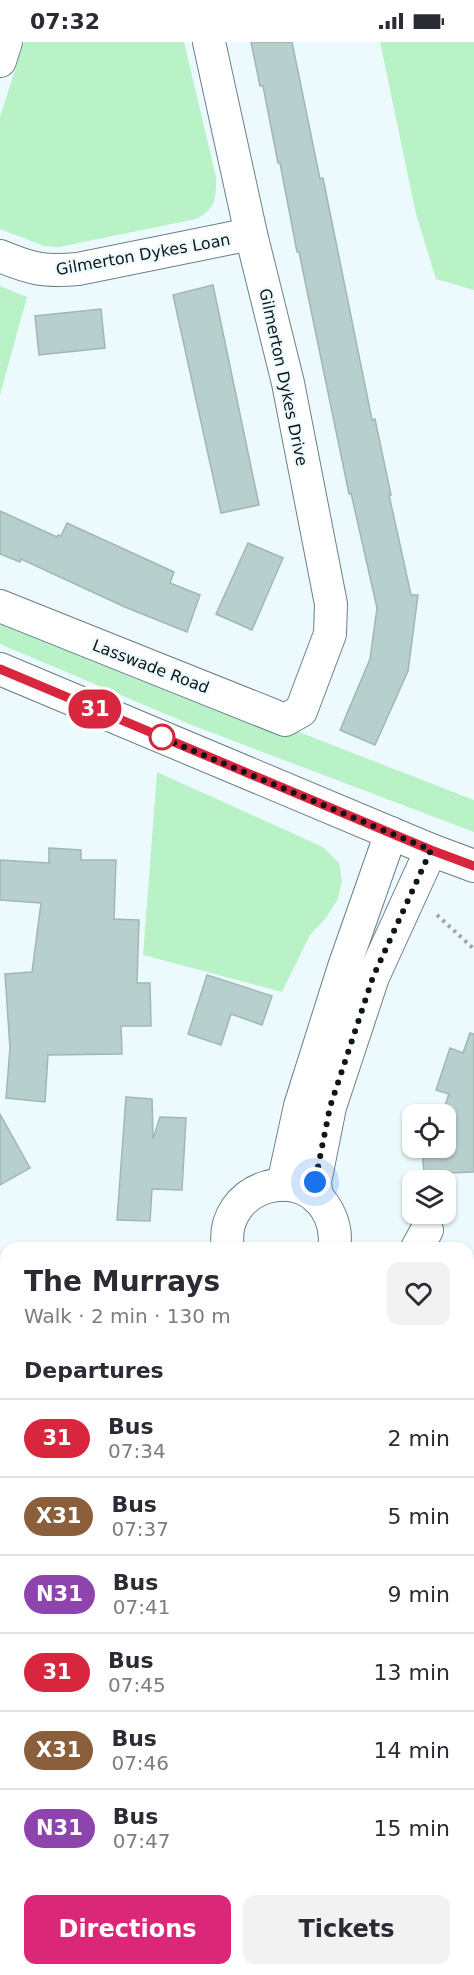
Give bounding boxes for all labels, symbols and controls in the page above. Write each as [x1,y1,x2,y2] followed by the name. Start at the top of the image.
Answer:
[30,9,100,34] text: 07:32
[54,230,232,279] street label: Gilmerton Dykes Loan
[255,287,312,468] street label: Gilmerton Dykes Drive
[90,635,212,697] street label: Lasswade Road
[68,690,122,728] line badge: 31
[80,697,110,721] text: 31
[149,724,175,750] unlabelled marker
[402,1104,456,1224] map controls
[402,1104,456,1158] button: locate
[300,1167,330,1197] your location
[402,1170,456,1224] button: layers
[387,1262,450,1325] button: heart
[24,1265,220,1298] text: The Murrays
[24,1304,231,1328] text: Walk · 2 min · 130 m
[24,1358,164,1383] text: Departures
[108,1414,154,1439] text: Bus
[42,1426,72,1450] text: 31
[388,1426,450,1451] text: 2 min
[108,1439,166,1463] text: 07:34
[111,1492,157,1517] text: Bus
[36,1504,81,1528] text: X31
[388,1504,450,1529] text: 5 min
[111,1517,169,1541] text: 07:37
[113,1570,158,1595] text: Bus
[36,1582,83,1606] text: N31
[388,1582,450,1607] text: 9 min
[113,1595,170,1619] text: 07:41
[108,1648,154,1673] text: Bus
[42,1660,72,1684] text: 31
[374,1660,450,1685] text: 13 min
[108,1673,166,1697] text: 07:45
[111,1726,157,1751] text: Bus
[36,1738,81,1762] text: X31
[374,1738,450,1763] text: 14 min
[111,1751,169,1775] text: 07:46
[113,1804,158,1829] text: Bus
[36,1816,83,1840] text: N31
[374,1816,450,1841] text: 15 min
[113,1829,170,1853] text: 07:47
[24,1895,231,1964] button: Directions
[243,1895,450,1964] button: Tickets

